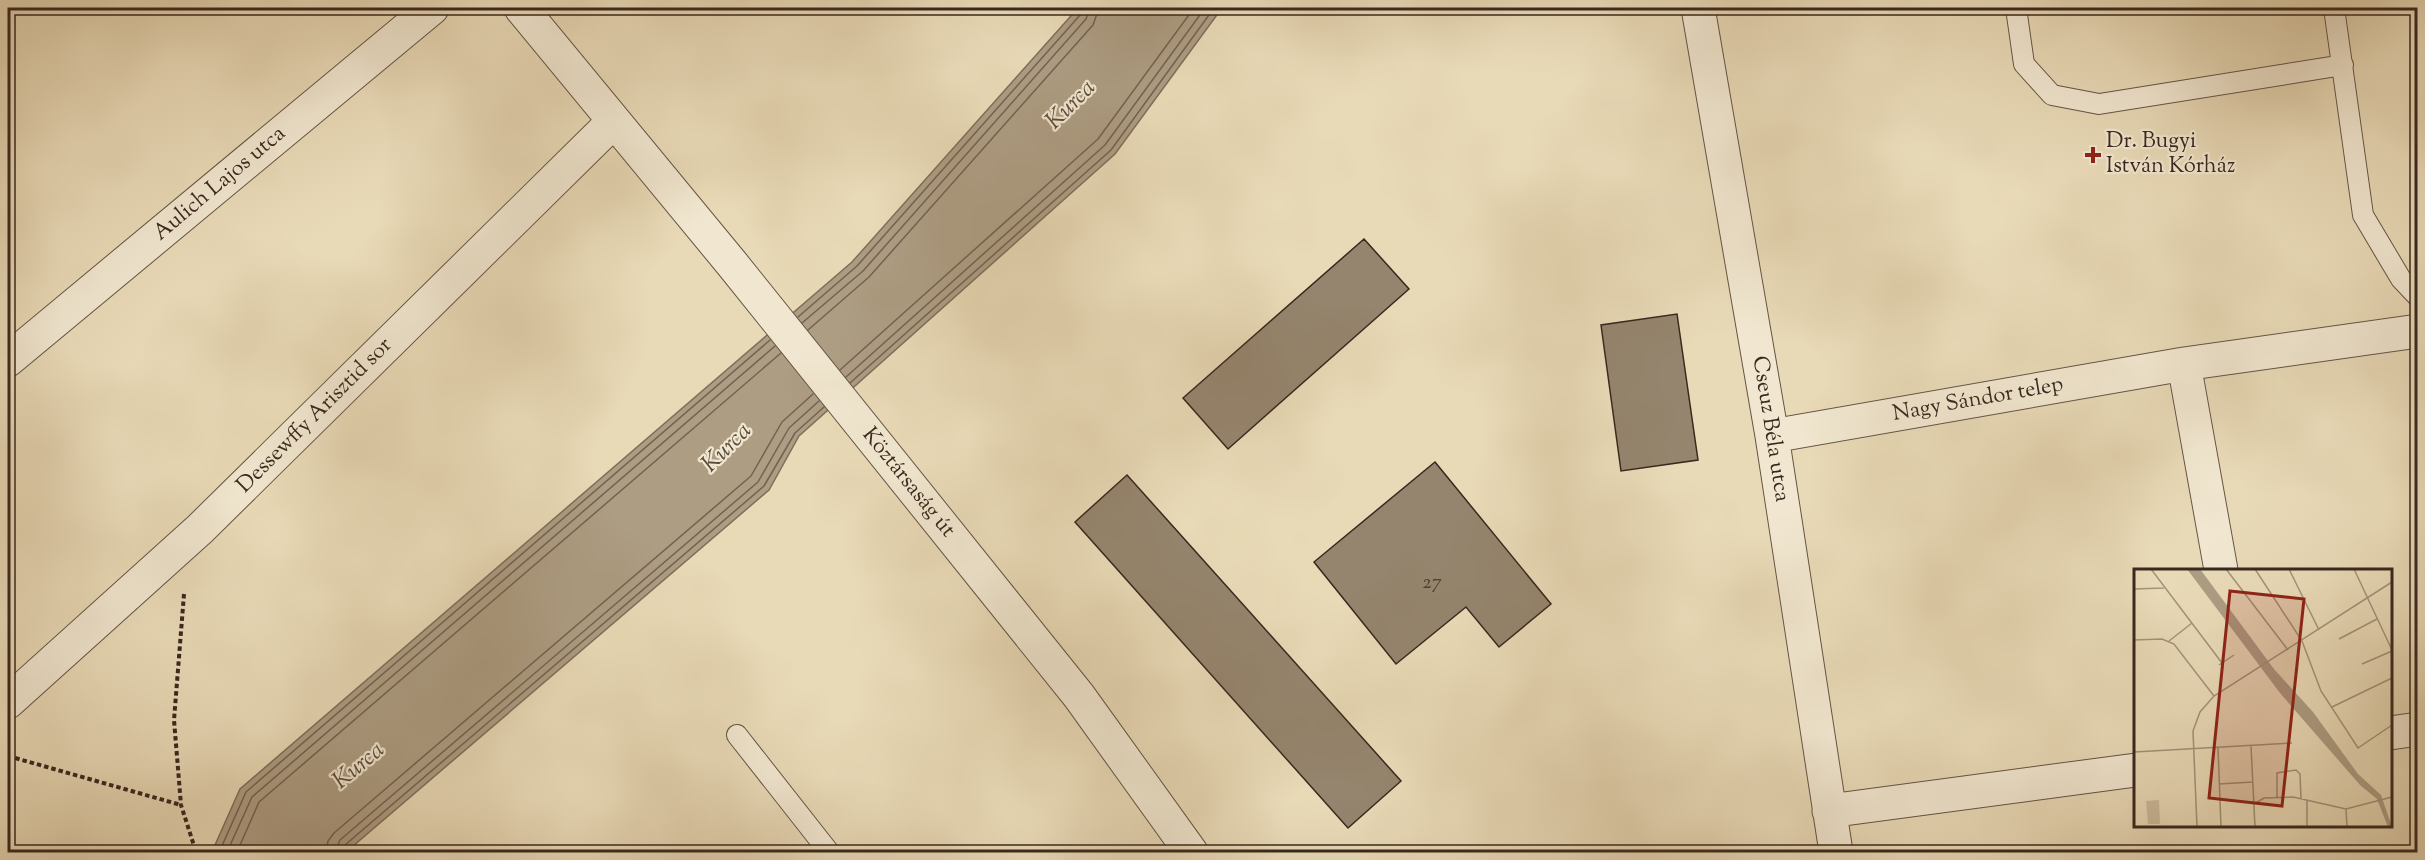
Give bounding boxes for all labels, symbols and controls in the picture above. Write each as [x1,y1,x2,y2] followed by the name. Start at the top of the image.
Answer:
[1038,72,1104,138] water label: Kurca
[147,119,293,249] street label: Aulich Lajos utca
[2106,126,2235,183] place label: Dr. Bugyi István Kórház
[2084,146,2102,164] marker: Dr. Bugyi István Kórház
[230,331,400,501] street label: Dessewffy Arisztid sor
[1743,354,1797,504] street label: Cseuz Béla utca
[1890,369,2066,431] street label: Nagy Sándor telep
[694,415,760,481] water label: Kurca
[853,421,963,545] street label: Köztársaság út
[1422,569,1442,598] house number: 27
[2134,569,2392,827] inset map
[326,734,392,798] water label: Kurca

